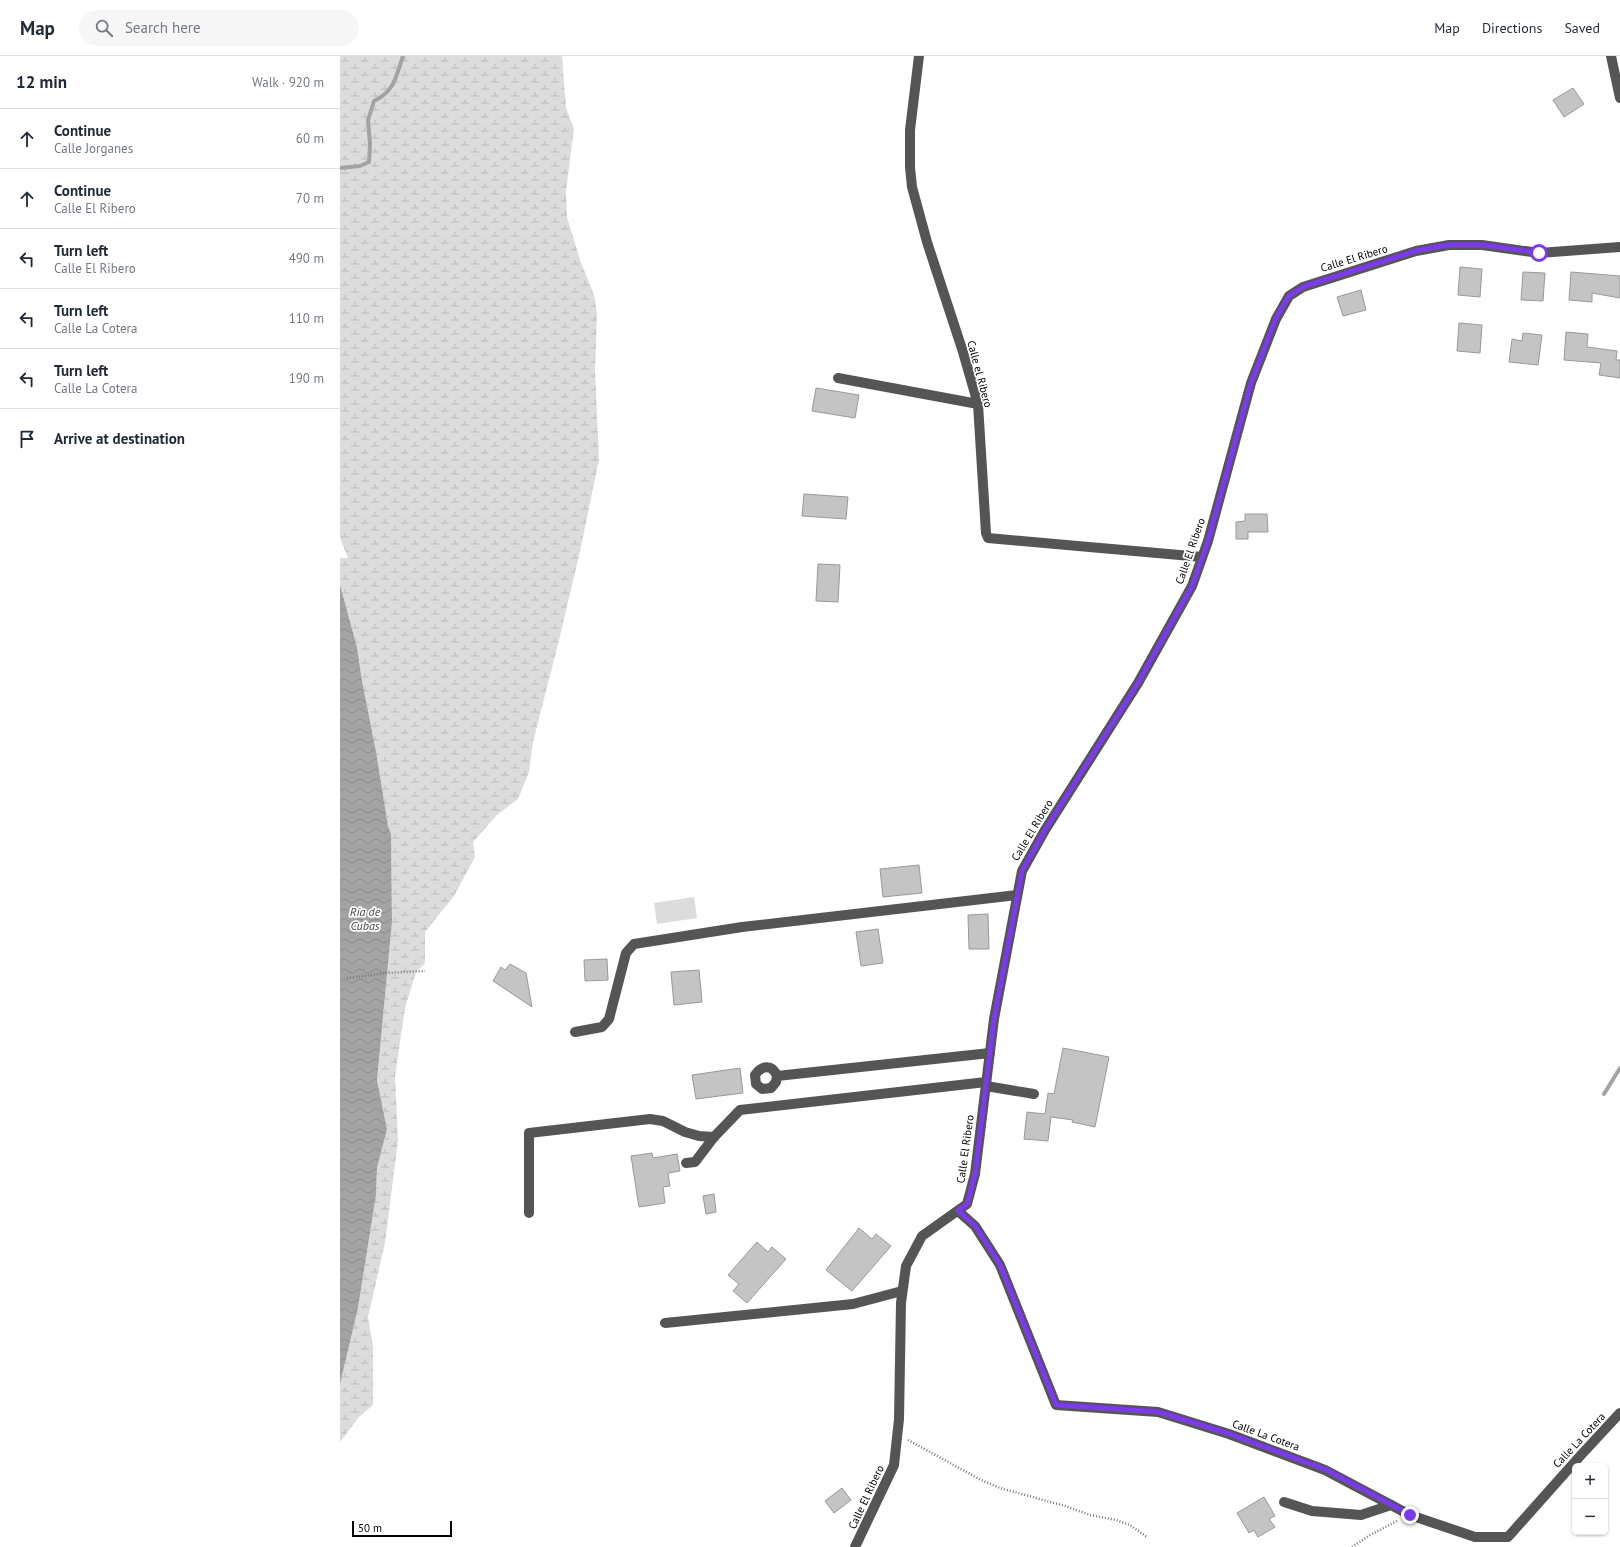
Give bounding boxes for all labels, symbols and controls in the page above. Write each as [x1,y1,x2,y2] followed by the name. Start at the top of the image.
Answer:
[79,10,359,46] search box
[20,16,55,40] text: Map
[93,17,115,39] icon: search
[125,18,201,37] text: Search here
[1434,19,1460,37] text: Map
[1482,19,1542,37] text: Directions
[1564,19,1600,37] text: Saved
[16,71,67,93] text: 12 min
[252,74,324,91] text: Walk · 920 m
[54,121,111,140] text: Continue
[16,128,38,150] icon: ahead
[296,130,324,147] text: 60 m
[54,140,133,157] text: Calle Jorganes
[54,181,111,200] text: Continue
[16,188,38,210] icon: ahead
[296,190,324,207] text: 70 m
[54,200,136,217] text: Calle El Ribero
[54,241,108,260] text: Turn left
[1319,241,1389,275] street label: Calle El Ribero
[1530,244,1548,262] route start
[16,248,38,270] icon: left
[289,250,324,267] text: 490 m
[54,260,136,277] text: Calle El Ribero
[54,301,108,320] text: Turn left
[16,308,38,330] icon: left
[289,310,324,327] text: 110 m
[54,320,137,337] text: Calle La Cotera
[964,339,996,409] street label: Calle el Ribero
[54,361,108,380] text: Turn left
[16,368,38,390] icon: left
[289,370,324,387] text: 190 m
[54,380,137,397] text: Calle La Cotera
[16,428,38,450] icon: arrive
[54,429,185,448] text: Arrive at destination
[1172,516,1208,586] street label: Calle El Ribero
[1008,797,1056,863] street label: Calle El Ribero
[350,904,381,933] water label: Ría de Cubas
[953,1114,977,1184] street label: Calle El Ribero
[1550,1409,1608,1471] street label: Calle La Cotera
[1230,1416,1302,1454] street label: Calle La Cotera
[845,1463,887,1531] street label: Calle El Ribero
[1572,1463,1608,1535] map controls
[1572,1463,1608,1499] button: +
[1572,1499,1608,1535] button: −
[1401,1506,1419,1524] route end
[352,1519,452,1538] scale bar
[358,1521,382,1535] text: 50 m

